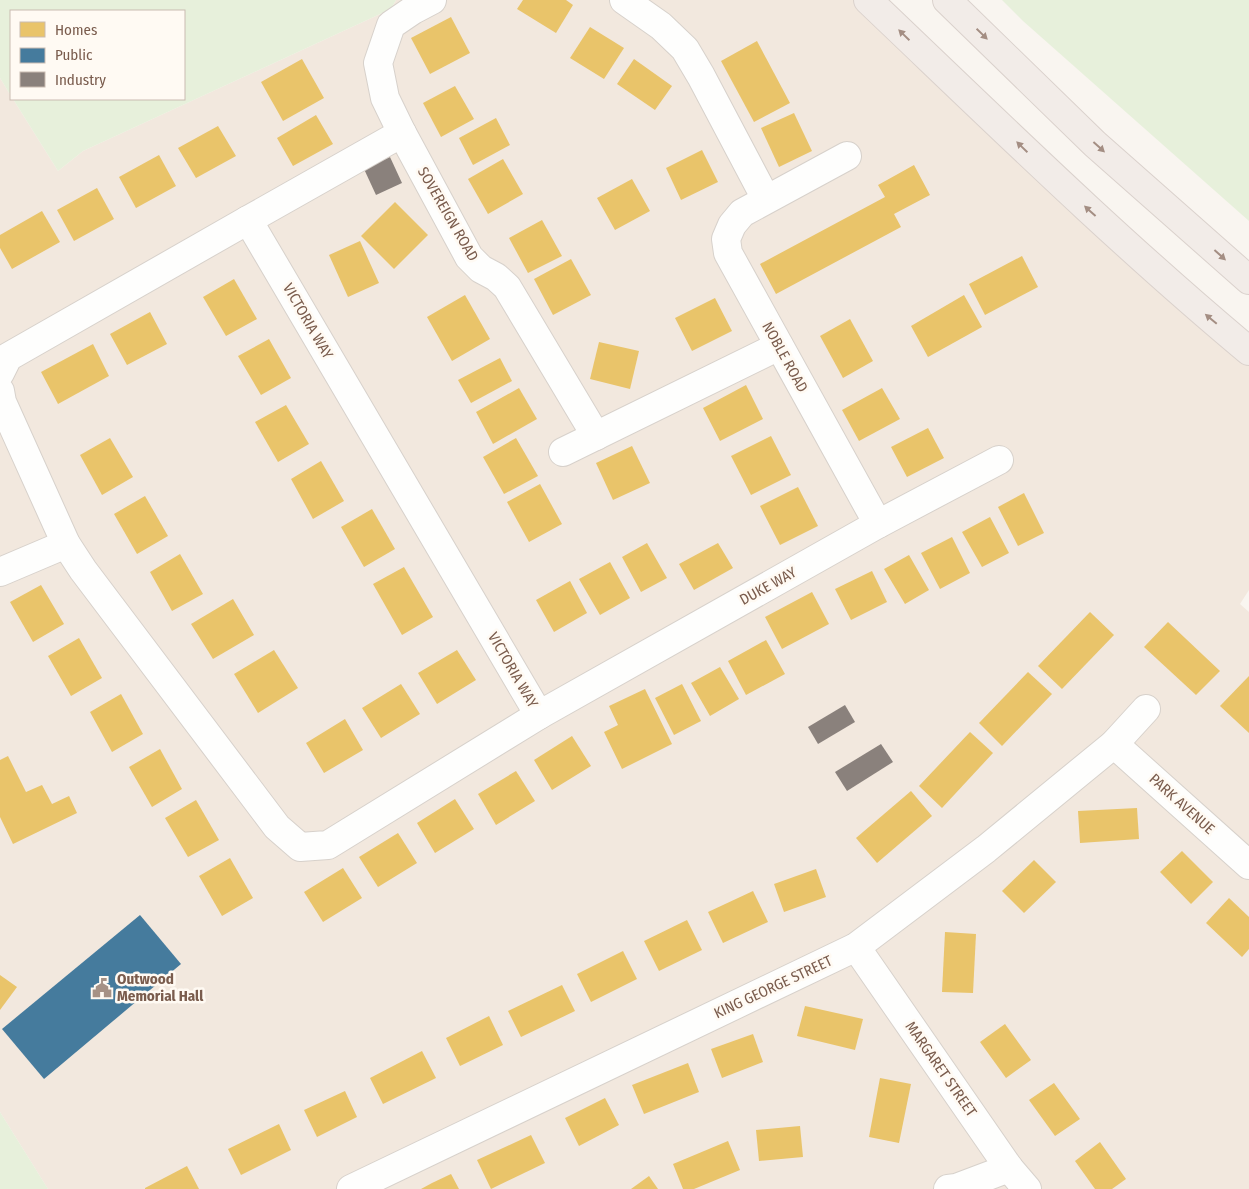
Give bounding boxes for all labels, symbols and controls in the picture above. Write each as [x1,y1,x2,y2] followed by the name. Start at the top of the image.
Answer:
[10,10,185,100] legend
[55,21,97,39] text: Homes
[976,28,988,40] one-way arrow
[899,29,911,41] one-way arrow
[55,46,93,64] text: Public
[55,71,106,89] text: Industry
[1016,141,1028,153] one-way arrow
[1092,141,1104,153] one-way arrow
[414,164,482,264] street label: SOVEREIGN ROAD
[1085,205,1097,217] one-way arrow
[1214,249,1226,260] one-way arrow
[279,280,337,362] street label: VICTORIA WAY
[1205,314,1218,325] one-way arrow
[758,319,812,395] street label: NOBLE ROAD
[737,563,800,609] street label: DUKE WAY
[484,629,542,711] street label: VICTORIA WAY
[1146,770,1218,838] street label: PARK AVENUE
[711,952,835,1022] street label: KING GEORGE STREET
[117,970,204,1005] place label: Outwood Memorial Hall
[91,977,113,999] public building icon: Outwood Memorial Hall
[902,1018,981,1120] street label: MARGARET STREET

